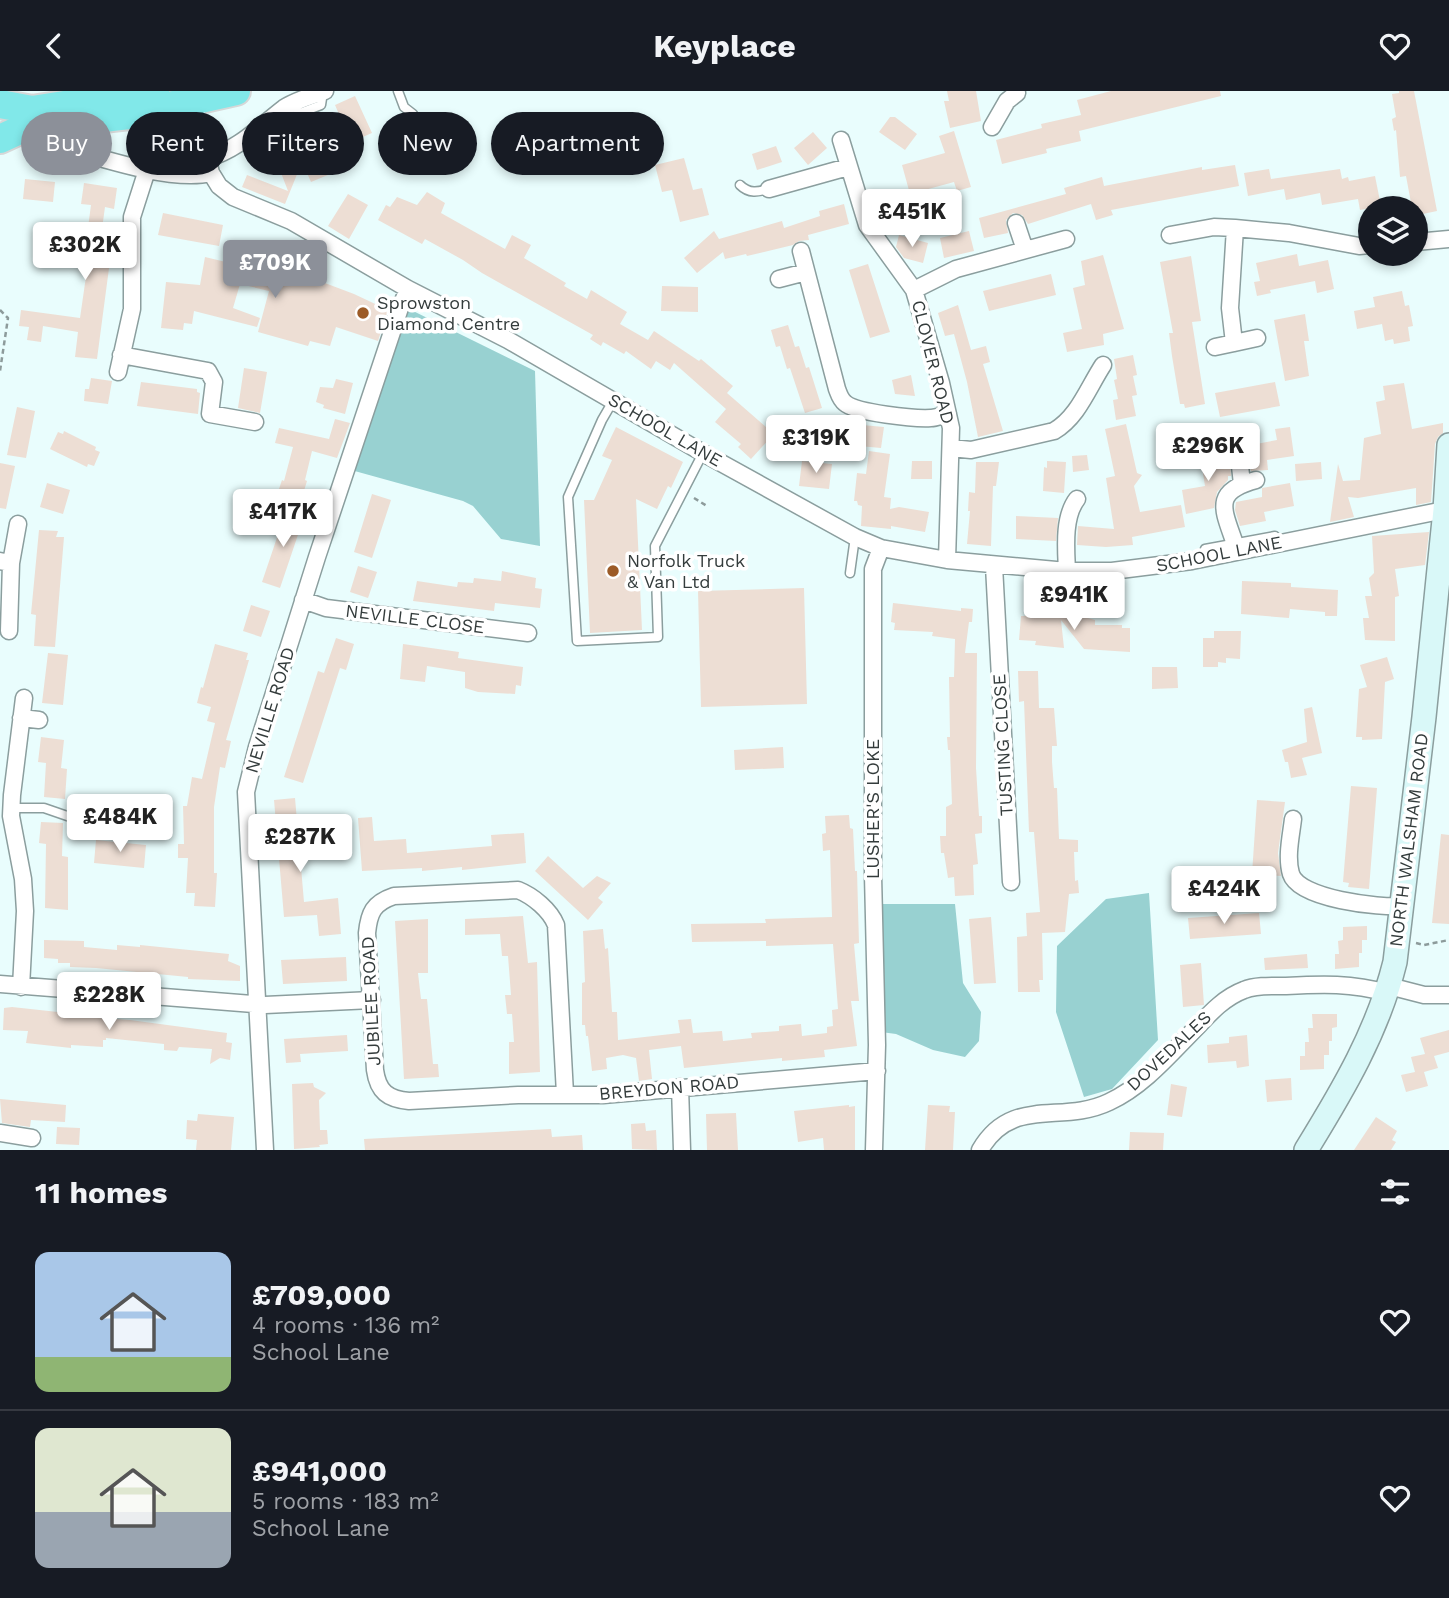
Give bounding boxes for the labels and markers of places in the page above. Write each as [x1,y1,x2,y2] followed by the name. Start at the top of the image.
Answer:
[863,190,961,249] pin: £451K
[36,223,134,282] pin: £302K
[226,241,324,300] pin: £709K
[377,292,520,334] place label: Sprowston Diamond Centre
[355,305,371,321] marker: Sprowston Diamond Centre
[767,415,865,475] pin: £319K
[1159,423,1257,483] pin: £296K
[234,489,332,549] pin: £417K
[627,550,745,592] place label: Norfolk Truck & Van Ltd
[605,563,621,579] marker: Norfolk Truck & Van Ltd
[1025,573,1123,632] pin: £941K
[71,795,169,854] pin: £484K
[251,815,349,874] pin: £287K
[1175,867,1273,926] pin: £424K
[60,972,158,1032] pin: £228K

